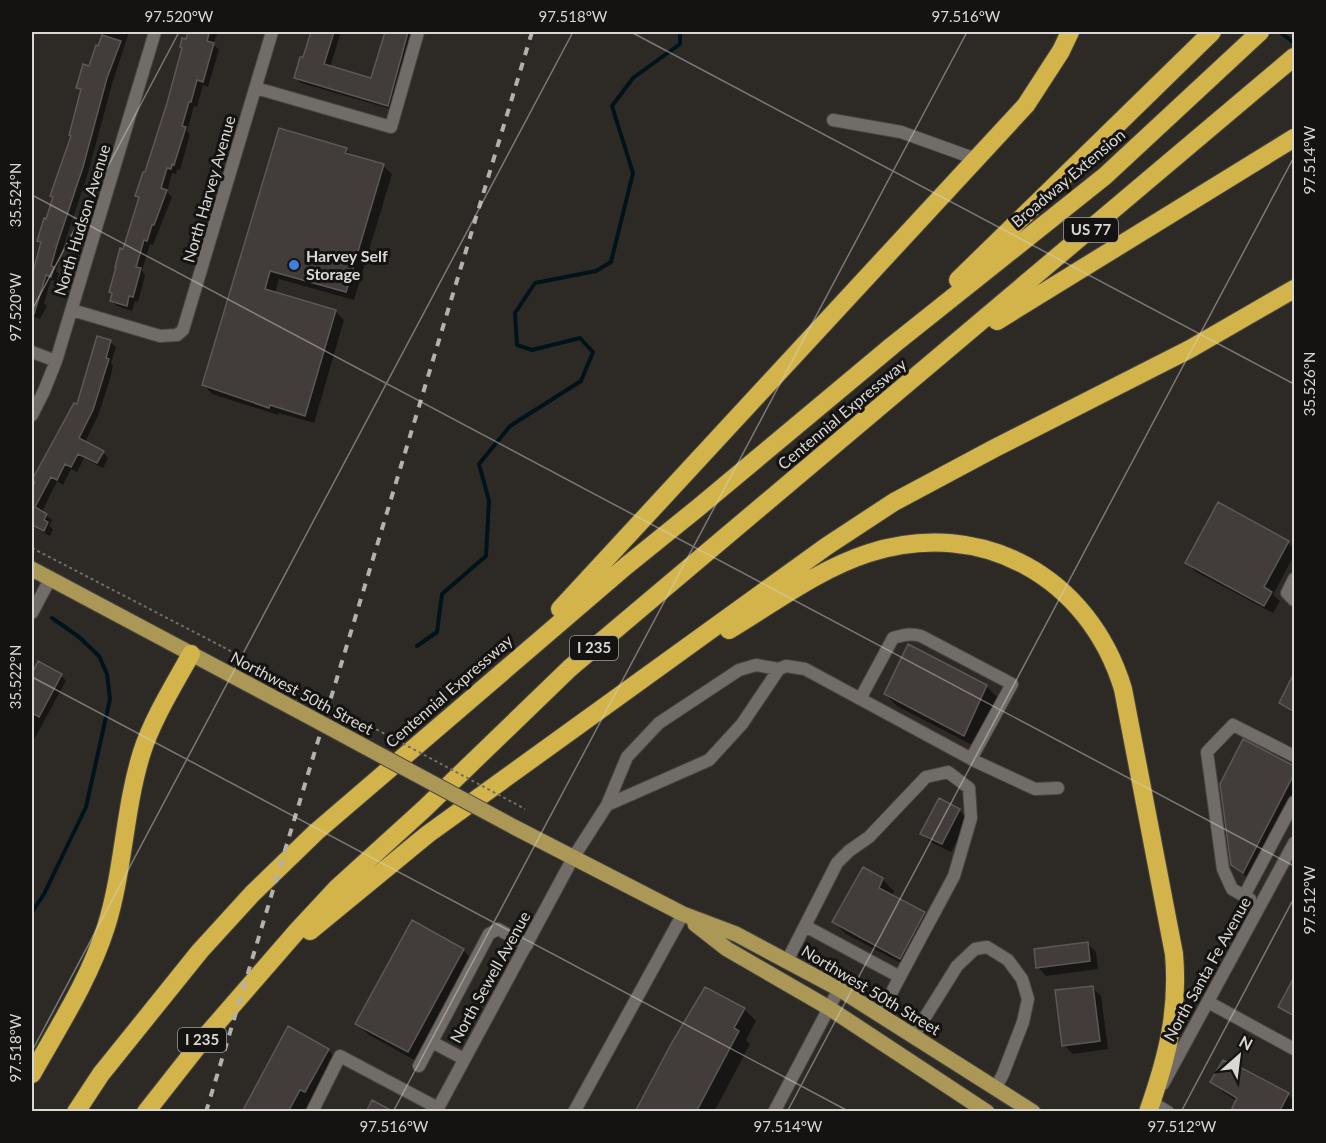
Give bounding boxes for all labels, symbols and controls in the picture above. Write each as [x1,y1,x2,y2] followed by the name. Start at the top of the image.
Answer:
[145,7,214,25] text: 97.520°W
[539,7,608,25] text: 97.518°W
[932,7,1001,25] text: 97.516°W
[178,113,239,265] street label: North Harvey Avenue
[1007,124,1129,231] street label: Broadway Extension
[1300,125,1318,194] text: 97.514°W
[49,142,114,298] street label: North Hudson Avenue
[6,163,24,227] text: 35.524°N
[1064,218,1118,242] road number: US 77
[306,246,388,283] place label: Harvey Self Storage
[287,258,301,272] marker: Harvey Self Storage
[6,272,24,341] text: 97.520°W
[1300,352,1318,416] text: 35.526°N
[774,354,910,473] street label: Centennial Expressway
[381,630,517,751] street label: Centennial Expressway
[570,636,618,660] road number: I 235
[6,645,24,709] text: 35.522°N
[228,647,377,738] street label: Northwest 50th Street
[1300,865,1318,934] text: 97.512°W
[1159,893,1255,1045] street label: North Santa Fe Avenue
[445,908,534,1046] street label: North Sewell Avenue
[798,941,944,1039] street label: Northwest 50th Street
[6,1013,24,1082] text: 97.518°W
[1209,1026,1269,1086] north arrow
[178,1028,226,1052] road number: I 235
[360,1117,429,1135] text: 97.516°W
[754,1117,823,1135] text: 97.514°W
[1148,1117,1217,1135] text: 97.512°W

